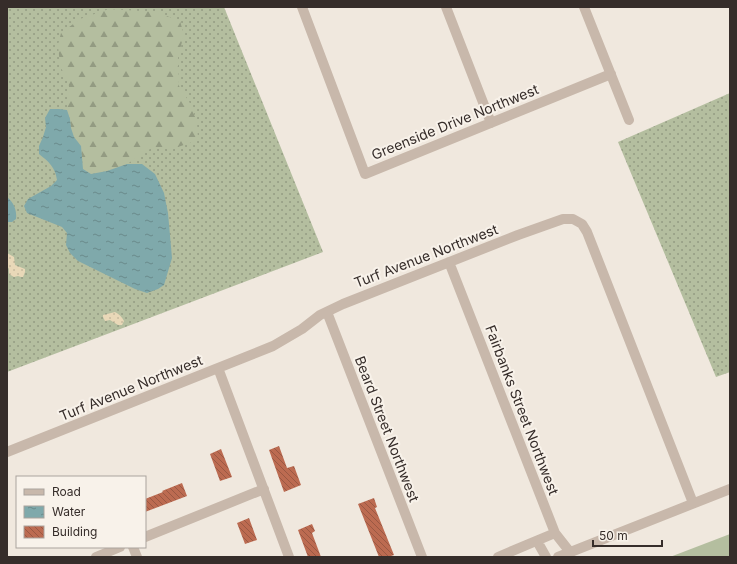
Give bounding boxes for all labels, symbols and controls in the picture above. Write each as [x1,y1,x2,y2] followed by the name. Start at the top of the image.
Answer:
[369,80,541,163] street label: Greenside Drive Northwest
[352,220,501,291] street label: Turf Avenue Northwest
[482,322,563,498] street label: Fairbanks Street Northwest
[57,351,205,424] street label: Turf Avenue Northwest
[352,353,423,505] street label: Beard Street Northwest
[16,476,146,548] legend
[52,484,81,499] text: Road
[52,504,86,519] text: Water
[593,522,662,548] scale bar
[52,524,97,539] text: Building
[599,528,628,543] text: 50 m

